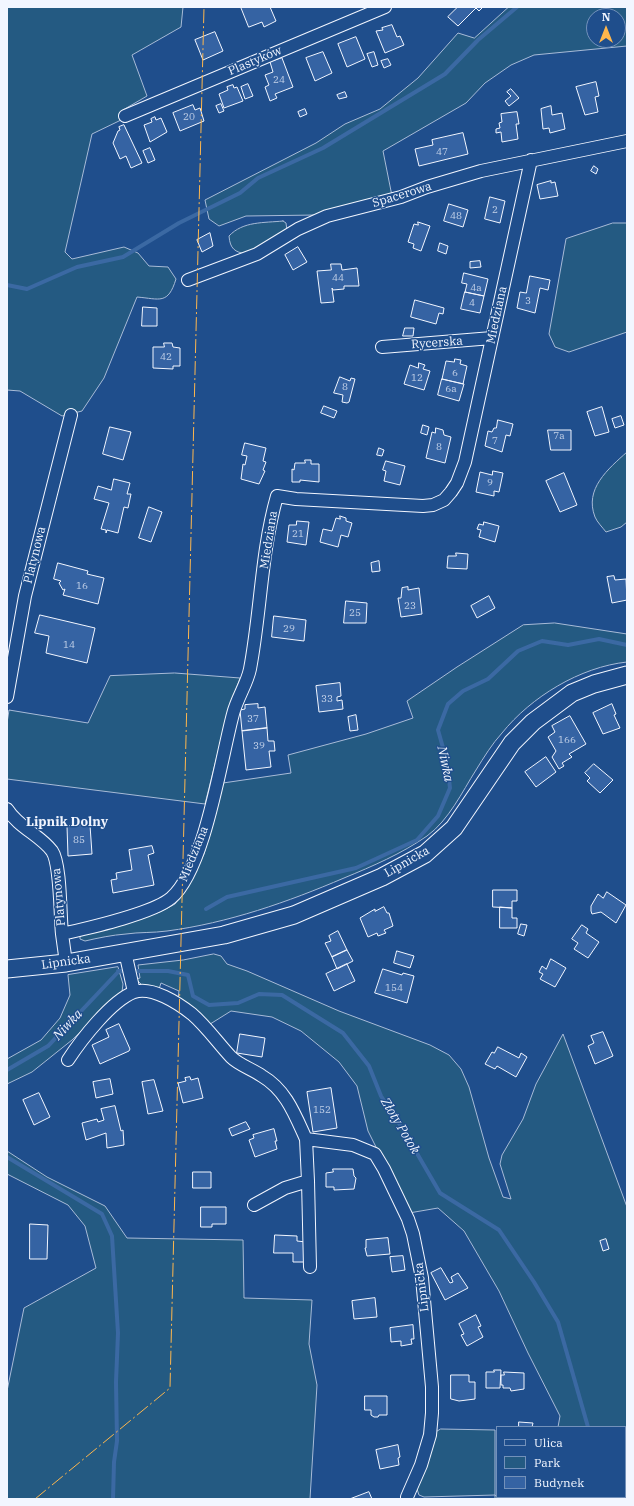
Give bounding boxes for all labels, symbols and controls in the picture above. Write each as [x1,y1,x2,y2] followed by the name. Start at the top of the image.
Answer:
[586,8,626,48] north arrow
[602,10,610,24] text: N
[226,43,284,79] street label: Plastyków
[273,74,285,86] house number: 24
[183,111,195,123] house number: 20
[436,146,448,158] house number: 47
[371,179,433,211] street label: Spacerowa
[492,204,498,216] house number: 2
[450,210,462,222] house number: 48
[332,272,344,284] house number: 44
[470,282,482,294] house number: 4a
[484,285,510,345] street label: Miedziana
[525,295,531,307] house number: 3
[469,297,475,309] house number: 4
[411,334,463,352] street label: Rycerska
[160,351,172,363] house number: 42
[452,367,458,379] house number: 6
[411,372,423,384] house number: 12
[342,381,348,393] house number: 8
[445,383,457,395] house number: 6a
[553,430,565,442] house number: 7a
[492,435,498,447] house number: 7
[436,441,442,453] house number: 8
[487,477,493,489] house number: 9
[257,510,281,570] street label: Miedziana
[21,525,49,585] street label: Platynowa
[292,528,304,540] house number: 21
[76,580,88,592] house number: 16
[404,600,416,612] house number: 23
[349,607,361,619] house number: 25
[283,623,295,635] house number: 29
[63,639,75,651] house number: 14
[321,693,333,705] house number: 33
[247,713,259,725] house number: 37
[558,734,576,746] house number: 166
[253,740,265,752] house number: 39
[434,745,456,783] water label: Niwka
[26,814,108,830] district label: Lipnik Dolny
[176,824,212,884] street label: Miedziana
[73,834,85,846] house number: 85
[382,843,432,881] street label: Lipnicka
[49,867,69,927] street label: Platynowa
[41,951,91,973] street label: Lipnicka
[385,982,403,994] house number: 154
[50,1006,86,1044] water label: Niwka
[377,1095,423,1157] water label: Złoty Potok
[313,1104,331,1116] house number: 152
[412,1262,432,1312] street label: Lipnicka
[496,1426,626,1498] legend
[534,1435,563,1450] text: Ulica
[534,1455,560,1470] text: Park
[534,1475,584,1490] text: Budynek

